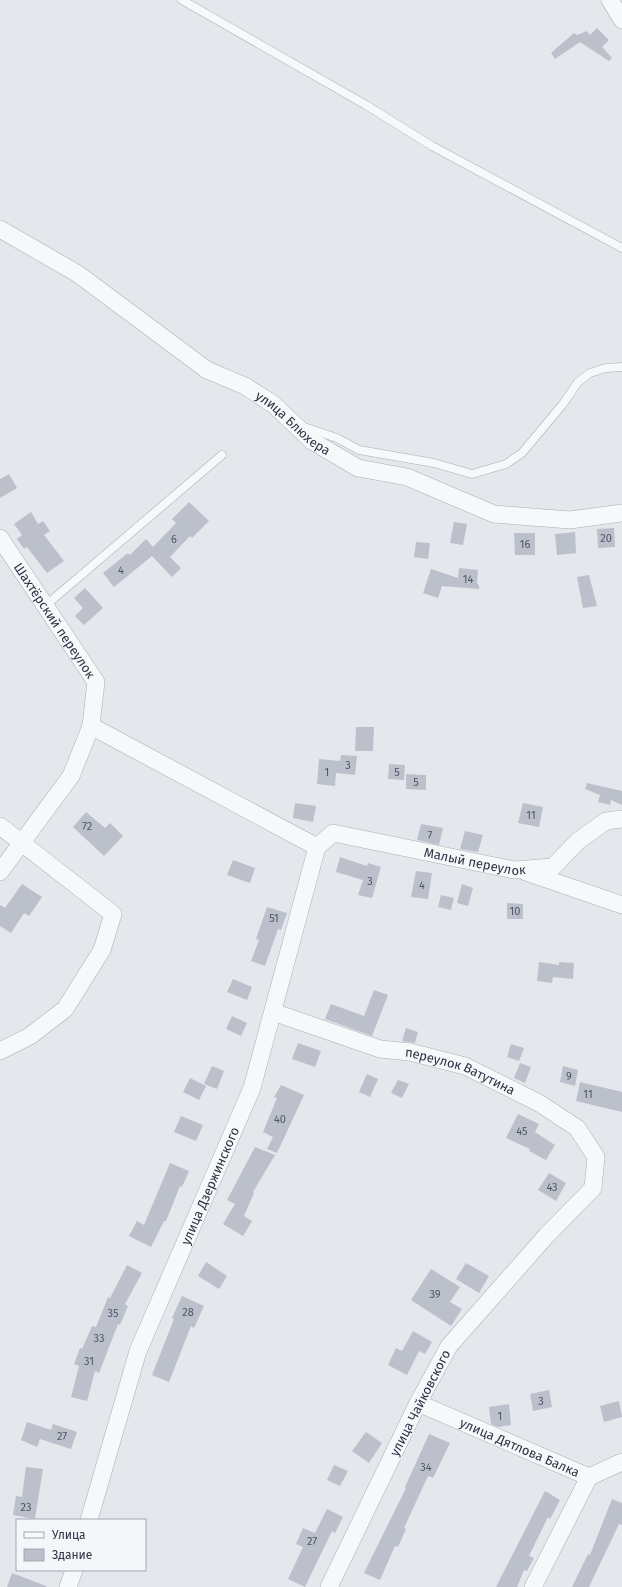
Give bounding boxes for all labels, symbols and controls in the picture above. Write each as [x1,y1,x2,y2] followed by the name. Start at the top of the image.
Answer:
[253,388,333,458] street label: улица Блюхера
[600,532,612,545] house number: 20
[171,533,177,546] house number: 6
[520,538,530,551] house number: 16
[11,560,99,681] street label: Шахтёрский переулок
[118,564,124,577] house number: 4
[463,573,473,586] house number: 14
[345,759,351,772] house number: 3
[325,766,329,779] house number: 1
[394,766,400,779] house number: 5
[413,776,419,789] house number: 5
[526,809,536,822] house number: 11
[82,820,92,833] house number: 72
[428,829,433,842] house number: 7
[423,844,526,878] street label: Малый переулок
[367,875,373,888] house number: 3
[419,879,425,892] house number: 4
[510,905,520,918] house number: 10
[269,912,279,925] house number: 51
[405,1044,518,1097] street label: переулок Ватутина
[566,1070,572,1083] house number: 9
[583,1088,593,1101] house number: 11
[274,1113,286,1126] house number: 40
[177,1125,242,1247] street label: улица Дзержинского
[516,1125,528,1138] house number: 45
[546,1181,558,1194] house number: 43
[429,1288,441,1301] house number: 39
[182,1306,194,1319] house number: 28
[108,1307,119,1320] house number: 35
[94,1332,104,1345] house number: 33
[387,1347,453,1459] street label: улица Чайковского
[84,1355,94,1368] house number: 31
[538,1395,544,1408] house number: 3
[498,1410,502,1423] house number: 1
[458,1415,582,1480] street label: улица Дятлова Балка
[57,1430,67,1443] house number: 27
[420,1461,432,1474] house number: 34
[21,1501,31,1514] house number: 23
[16,1519,146,1571] legend
[52,1528,86,1542] text: Улица
[307,1535,317,1548] house number: 27
[52,1548,92,1562] text: Здание

